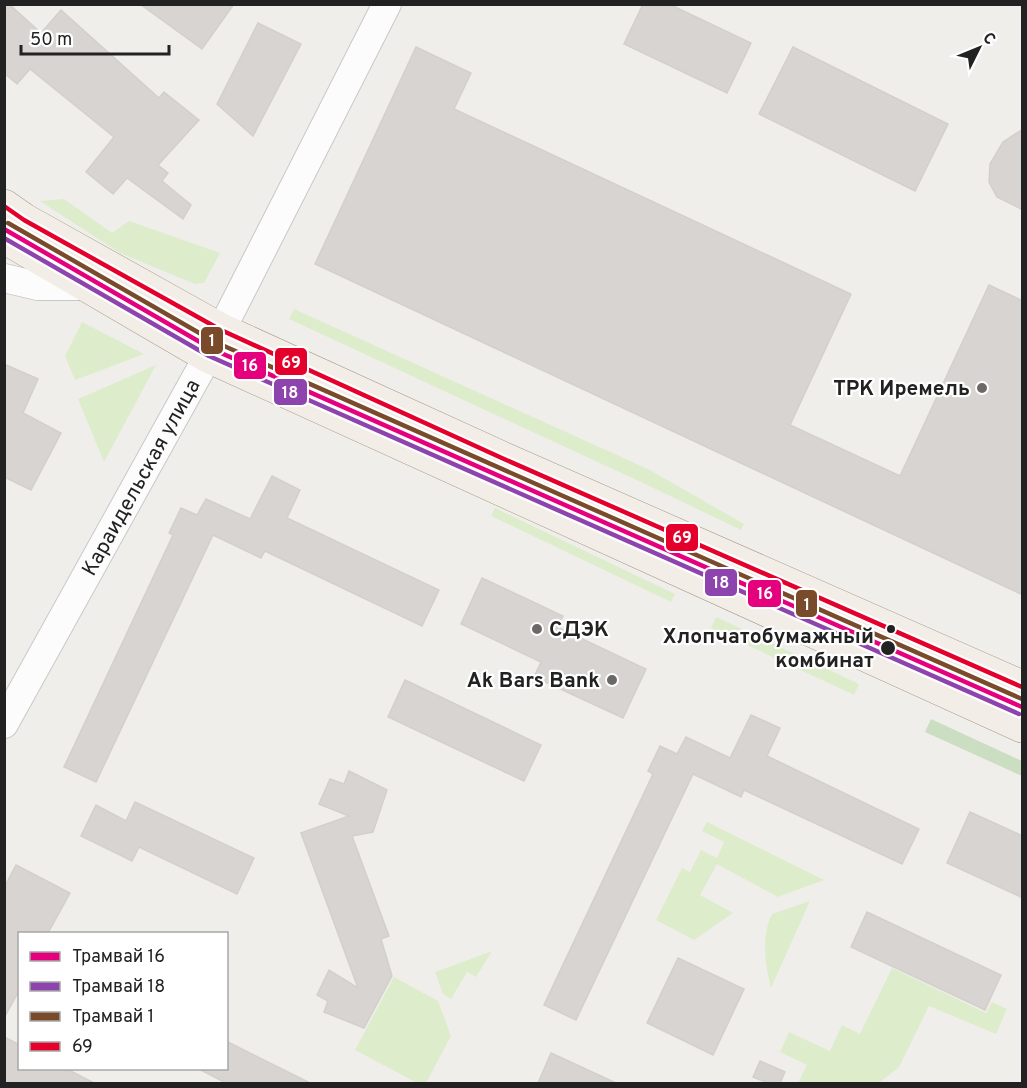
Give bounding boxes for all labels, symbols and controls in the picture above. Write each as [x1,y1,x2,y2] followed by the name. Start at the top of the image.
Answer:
[21,18,170,56] scale bar
[949,18,1009,78] north arrow
[30,29,72,52] text: 50 m
[978,29,999,50] text: С
[200,326,224,355] line badge: 1
[209,332,215,352] text: 1
[274,347,308,376] line badge: 69
[233,351,267,380] line badge: 16
[281,354,301,374] text: 69
[242,357,258,377] text: 16
[77,375,207,581] street label: Караидельская улица
[833,376,970,403] place label: ТРК Иремель
[273,378,308,406] line badge: 18
[975,381,989,395] marker: ТРК Иремель
[282,384,298,404] text: 18
[665,523,699,552] line badge: 69
[672,529,692,549] text: 69
[704,568,738,597] line badge: 18
[713,574,729,594] text: 18
[747,579,782,608] line badge: 16
[757,585,773,605] text: 16
[795,589,818,618] line badge: 1
[804,596,810,616] text: 1
[549,617,609,644] place label: СДЭК
[530,622,544,636] marker: СДЭК
[885,623,897,635] unlabelled marker
[663,624,874,675] place label: Хлопчатобумажный комбинат
[879,639,897,657] marker: Хлопчатобумажный комбинат
[467,668,600,695] place label: Ak Bars Bank
[605,673,619,687] marker: Ak Bars Bank
[18,932,228,1070] legend
[72,946,165,969] text: Трамвай 16
[72,976,165,999] text: Трамвай 18
[72,1006,154,1029] text: Трамвай 1
[72,1036,93,1059] text: 69

